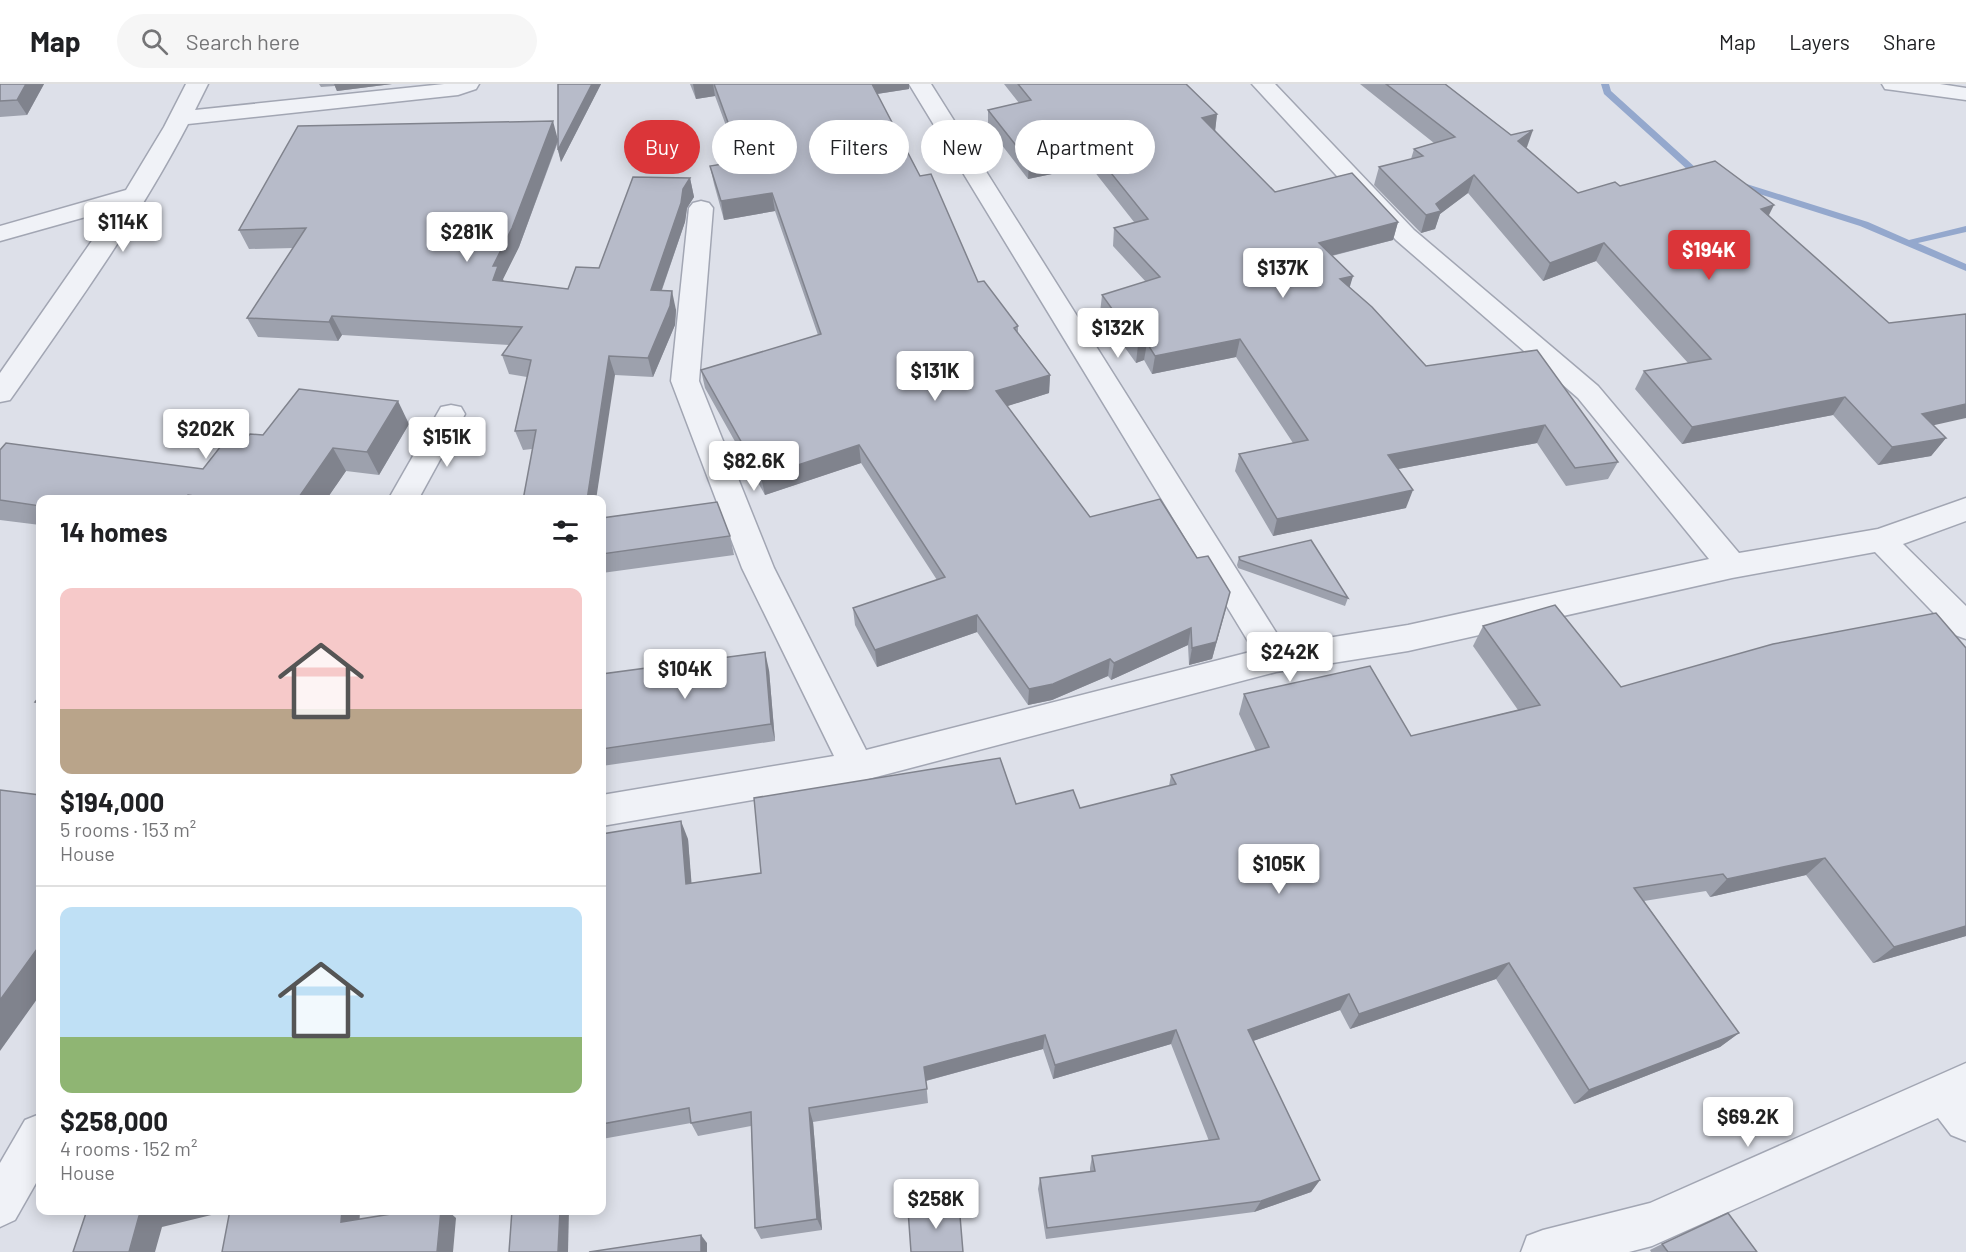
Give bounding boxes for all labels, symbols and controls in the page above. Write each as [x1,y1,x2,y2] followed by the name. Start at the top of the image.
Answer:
[117,14,537,68] search box
[30,24,81,58] text: Map
[138,25,171,58] icon: search
[186,28,300,54] text: Search here
[1719,29,1756,54] text: Map
[1789,29,1850,54] text: Layers
[1883,29,1936,54] text: Share
[624,120,700,174] chip: Buy
[712,120,797,174] chip: Rent
[809,120,909,174] chip: Filters
[921,120,1003,174] chip: New
[1015,120,1155,174] chip: Apartment
[81,202,165,253] pin: $114K
[98,209,148,233] text: $114K
[425,212,509,263] pin: $281K
[441,219,493,243] text: $281K
[1667,230,1751,281] pin: $194K
[1682,237,1736,261] text: $194K
[1241,248,1325,299] pin: $137K
[1257,255,1309,279] text: $137K
[1076,308,1160,359] pin: $132K
[1091,315,1145,339] text: $132K
[893,351,977,402] pin: $131K
[911,358,959,382] text: $131K
[164,409,248,460] pin: $202K
[177,416,235,440] text: $202K
[405,417,489,468] pin: $151K
[423,424,471,448] text: $151K
[705,441,803,492] pin: $82.6K
[723,448,785,472] text: $82.6K
[549,515,582,548] icon: filters
[60,516,167,547] text: 14 homes
[267,627,375,735] icon: home
[1248,632,1332,683] pin: $242K
[1261,639,1319,663] text: $242K
[643,649,727,700] pin: $104K
[658,656,712,680] text: $104K
[60,786,164,817] text: $194,000
[60,817,196,841] text: 5 rooms · 153 m²
[60,841,115,865] text: House
[1237,844,1321,895] pin: $105K
[1252,851,1306,875] text: $105K
[267,946,375,1054] icon: home
[1699,1097,1797,1148] pin: $69.2K
[1717,1104,1779,1128] text: $69.2K
[60,1105,168,1136] text: $258,000
[60,1136,197,1160] text: 4 rooms · 152 m²
[60,1160,115,1184] text: House
[894,1179,978,1230] pin: $258K
[908,1186,964,1210] text: $258K

